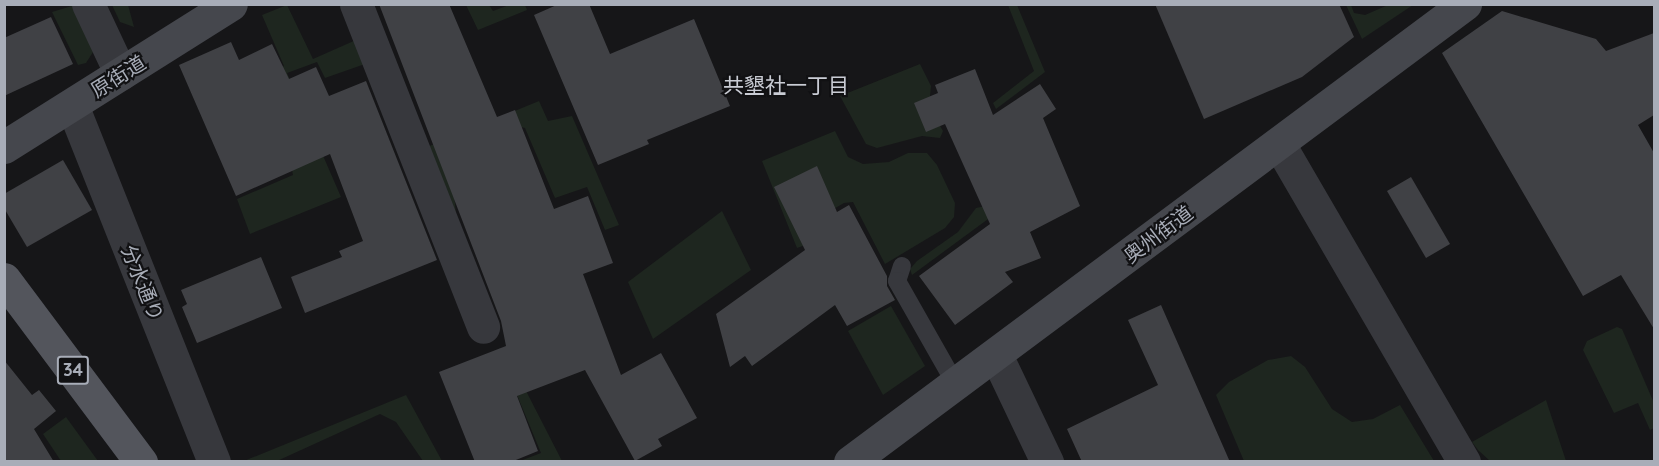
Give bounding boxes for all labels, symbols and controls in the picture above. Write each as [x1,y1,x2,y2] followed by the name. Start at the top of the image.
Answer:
[86,50,150,102] street label: 原街道
[723,72,849,98] district label: 共墾社一丁目
[1119,200,1197,268] street label: 奥州街道
[117,241,169,325] street label: 分水通り
[56,355,90,385] road number: 34

